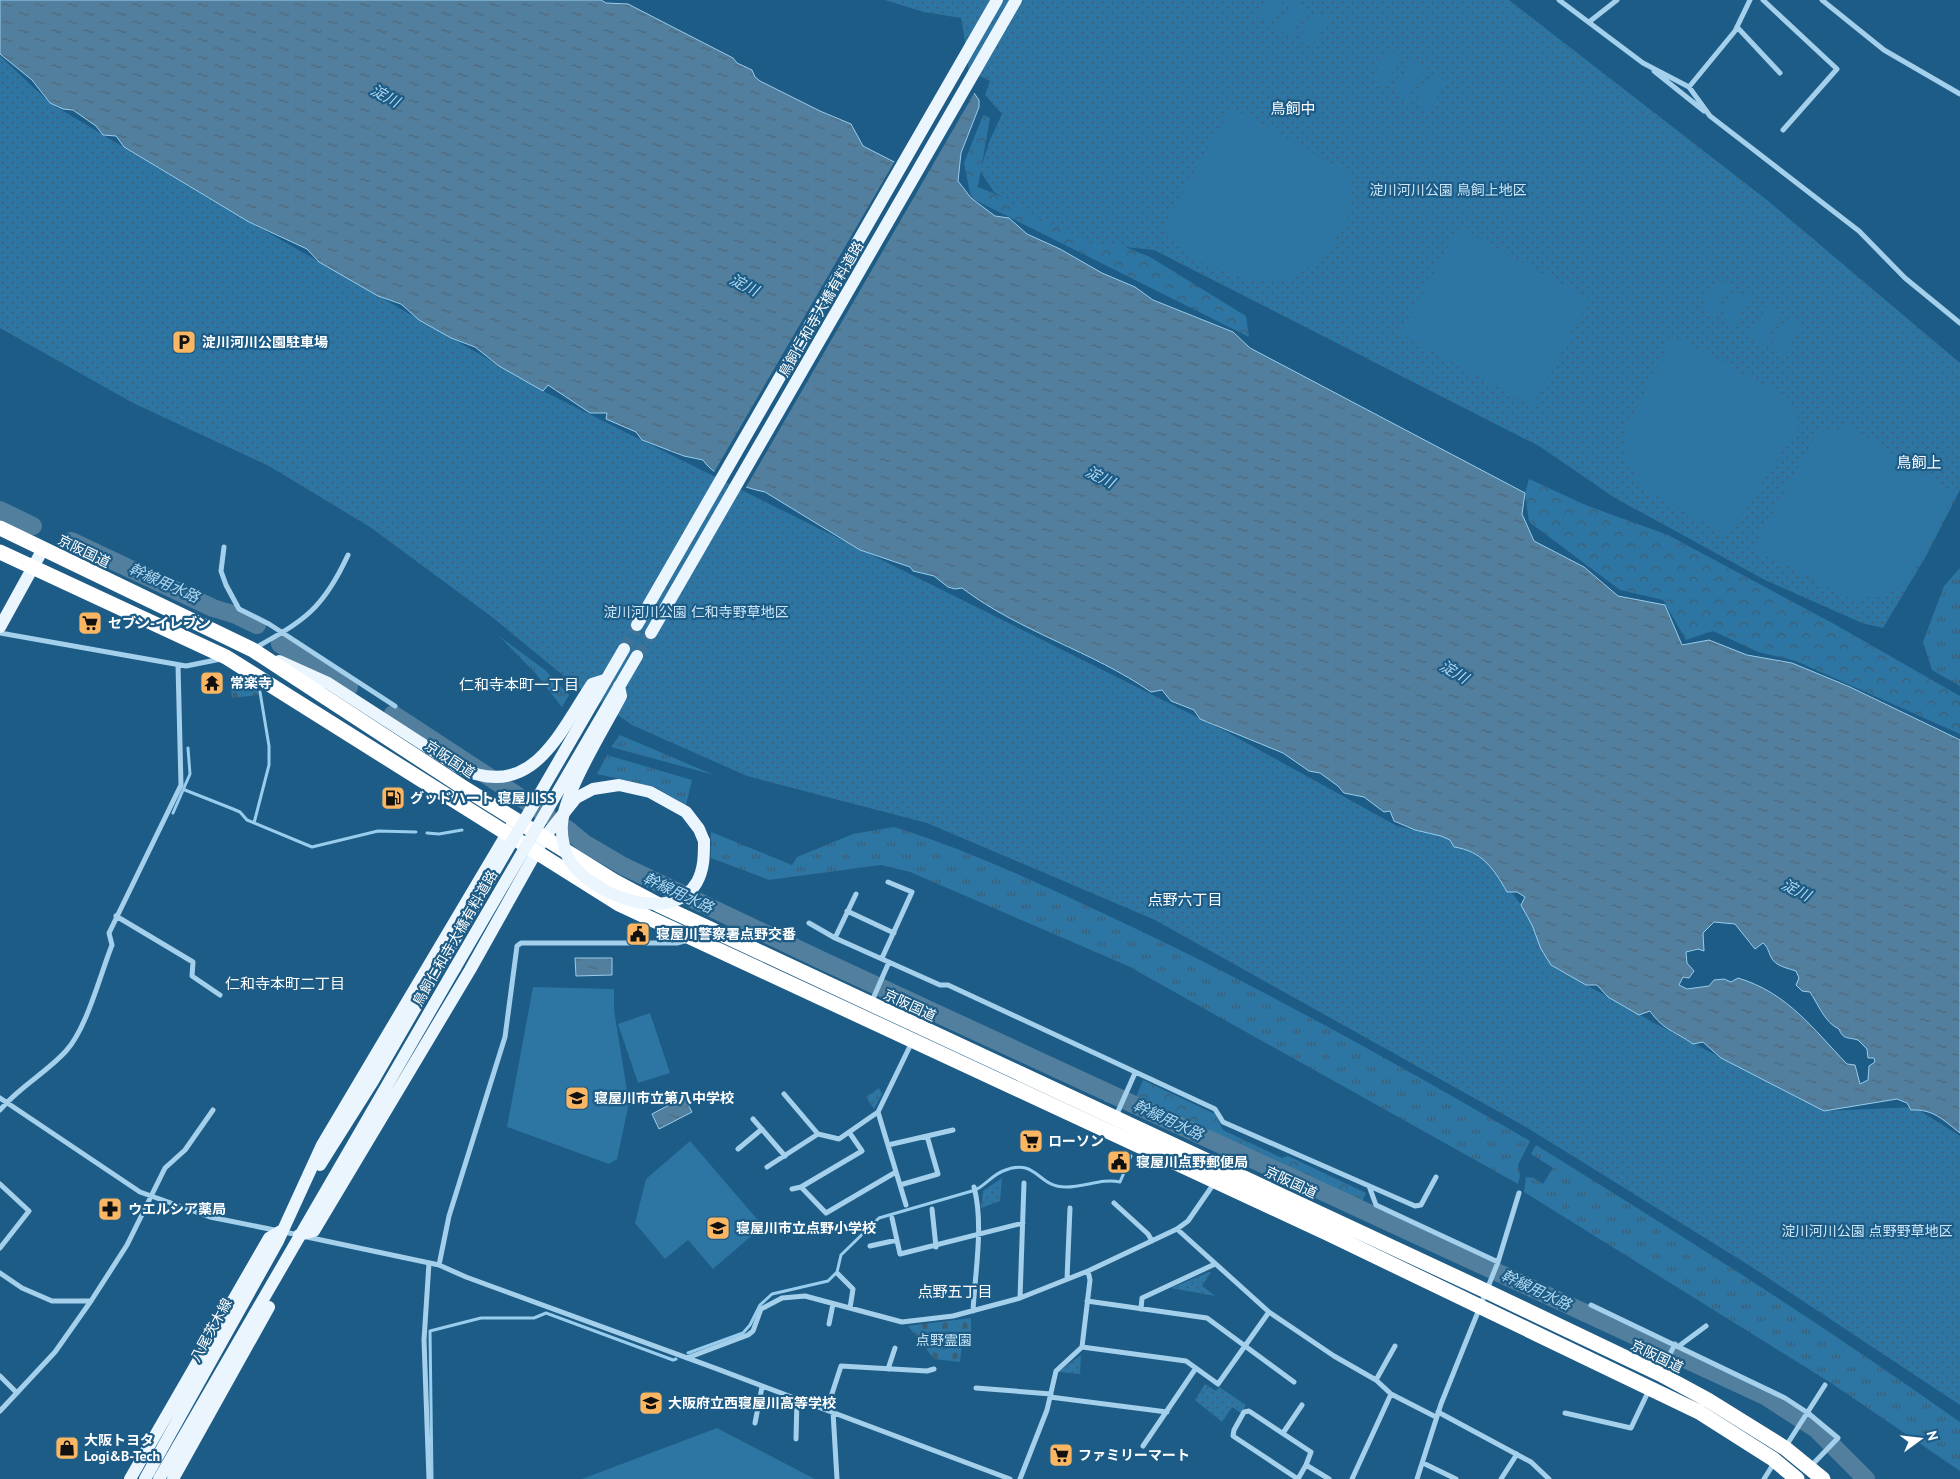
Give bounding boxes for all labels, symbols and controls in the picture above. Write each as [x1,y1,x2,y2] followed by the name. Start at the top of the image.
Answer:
[368,80,405,112] water label: 淀川
[1270,99,1316,118] district label: 鳥飼中
[1369,181,1527,199] park label: 淀川河川公園 鳥飼上地区
[775,238,867,380] street label: 鳥飼仁和寺大橋有料道路
[727,269,764,301] water label: 淀川
[171,329,197,355] parking icon: 淀川河川公園駐車場
[202,333,328,351] place label: 淀川河川公園駐車場
[1896,453,1942,472] district label: 鳥飼上
[1083,461,1120,493] water label: 淀川
[55,531,113,571] street label: 京阪国道
[126,559,204,607] water label: 幹線用水路
[603,603,789,621] park label: 淀川河川公園 仁和寺野草地区
[77,610,103,636] supermarket icon: セブン-イレブン
[108,614,211,632] place label: セブン-イレブン
[1437,656,1474,688] water label: 淀川
[199,670,225,696] temple icon: 常楽寺
[230,674,272,692] place label: 常楽寺
[459,675,579,694] district label: 仁和寺本町一丁目
[422,736,478,782] street label: 京阪国道
[380,785,406,811] fuel station icon: グッドハート 寝屋川SS
[410,789,554,807] place label: グッドハート 寝屋川SS
[409,867,501,1009] street label: 鳥飼仁和寺大橋有料道路
[640,868,718,918] water label: 幹線用水路
[1779,874,1816,906] water label: 淀川
[1147,890,1223,909] district label: 点野六丁目
[625,921,651,947] public building icon: 寝屋川警察署点野交番
[656,925,796,943] place label: 寝屋川警察署点野交番
[225,974,345,993] district label: 仁和寺本町二丁目
[881,985,939,1025] street label: 京阪国道
[564,1085,590,1111] school or university icon: 寝屋川市立第八中学校
[594,1089,734,1107] place label: 寝屋川市立第八中学校
[1130,1095,1208,1145] water label: 幹線用水路
[1018,1128,1044,1154] supermarket icon: ローソン
[1048,1132,1104,1150] place label: ローソン
[1106,1149,1132,1175] public building icon: 寝屋川点野郵便局
[1136,1153,1248,1171] place label: 寝屋川点野郵便局
[1262,1162,1320,1202] street label: 京阪国道
[97,1196,123,1222] pharmacy icon: ウエルシア薬局
[128,1200,226,1218] place label: ウエルシア薬局
[705,1215,731,1241] school or university icon: 寝屋川市立点野小学校
[736,1219,876,1237] place label: 寝屋川市立点野小学校
[1781,1222,1953,1240] park label: 淀川河川公園 点野野草地区
[1498,1265,1576,1315] water label: 幹線用水路
[917,1282,993,1301] district label: 点野五丁目
[186,1295,236,1365] street label: 八尾茨木線
[916,1331,972,1349] park label: 点野霊園
[1628,1336,1686,1376] street label: 京阪国道
[638,1390,664,1416] school or university icon: 大阪府立西寝屋川高等学校
[668,1394,836,1412] place label: 大阪府立西寝屋川高等学校
[1895,1414,1945,1464] north arrow
[1923,1429,1942,1442] text: N
[84,1431,160,1465] place label: 大阪トヨタ Logi&B-Tech
[54,1435,80,1461] shop icon: 大阪トヨタ Logi&B-Tech
[1048,1442,1074,1468] supermarket icon: ファミリーマート
[1078,1446,1190,1464] place label: ファミリーマート

